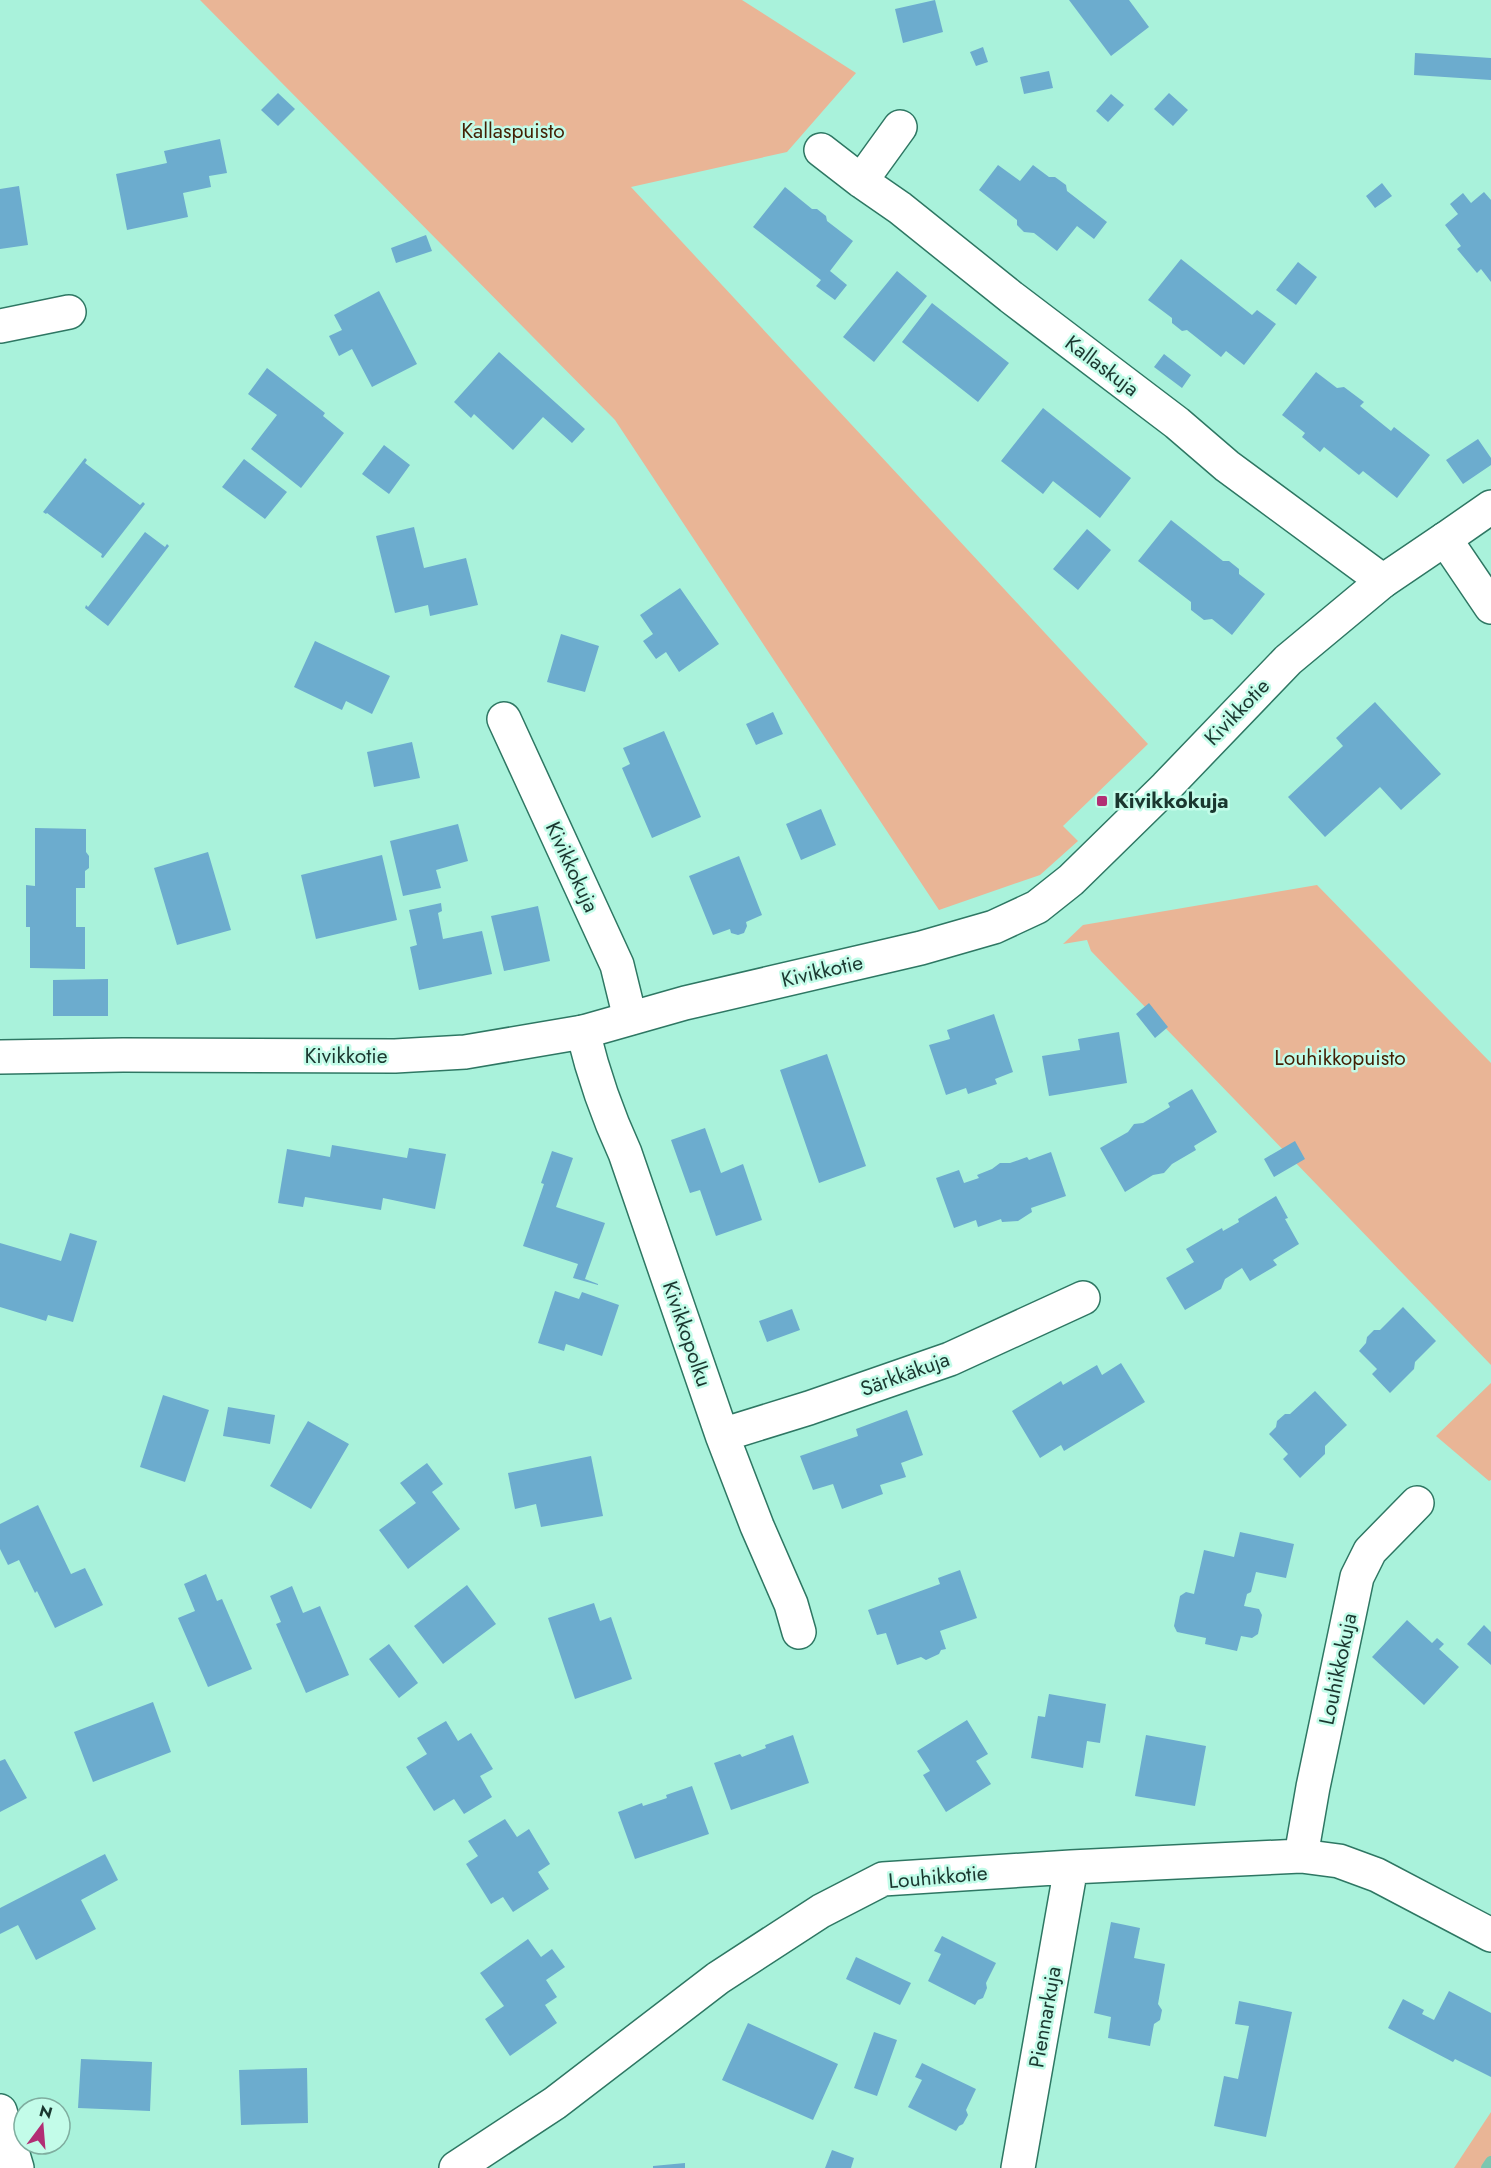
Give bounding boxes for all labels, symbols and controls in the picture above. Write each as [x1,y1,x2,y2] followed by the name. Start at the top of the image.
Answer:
[461,116,565,146] park label: Kallaspuisto
[1059,328,1145,404] street label: Kallaskuja
[1197,672,1277,752] street label: Kivikkotie
[1114,786,1229,816] place label: Kivikkokuja
[1095,794,1109,808] marker: Kivikkokuja
[538,817,606,917] street label: Kivikkokuja
[778,947,866,995] street label: Kivikkotie
[305,1041,388,1071] street label: Kivikkotie
[1274,1043,1406,1073] park label: Louhikkopuisto
[655,1277,719,1391] street label: Kivikkopolku
[856,1344,954,1404] street label: Särkkäkuja
[1312,1610,1364,1728] street label: Louhikkokuja
[887,1858,989,1896] street label: Louhikkotie
[1021,1964,1069,2070] street label: Piennarkuja
[12,2096,72,2156] north arrow
[37,2099,55,2125] text: N

